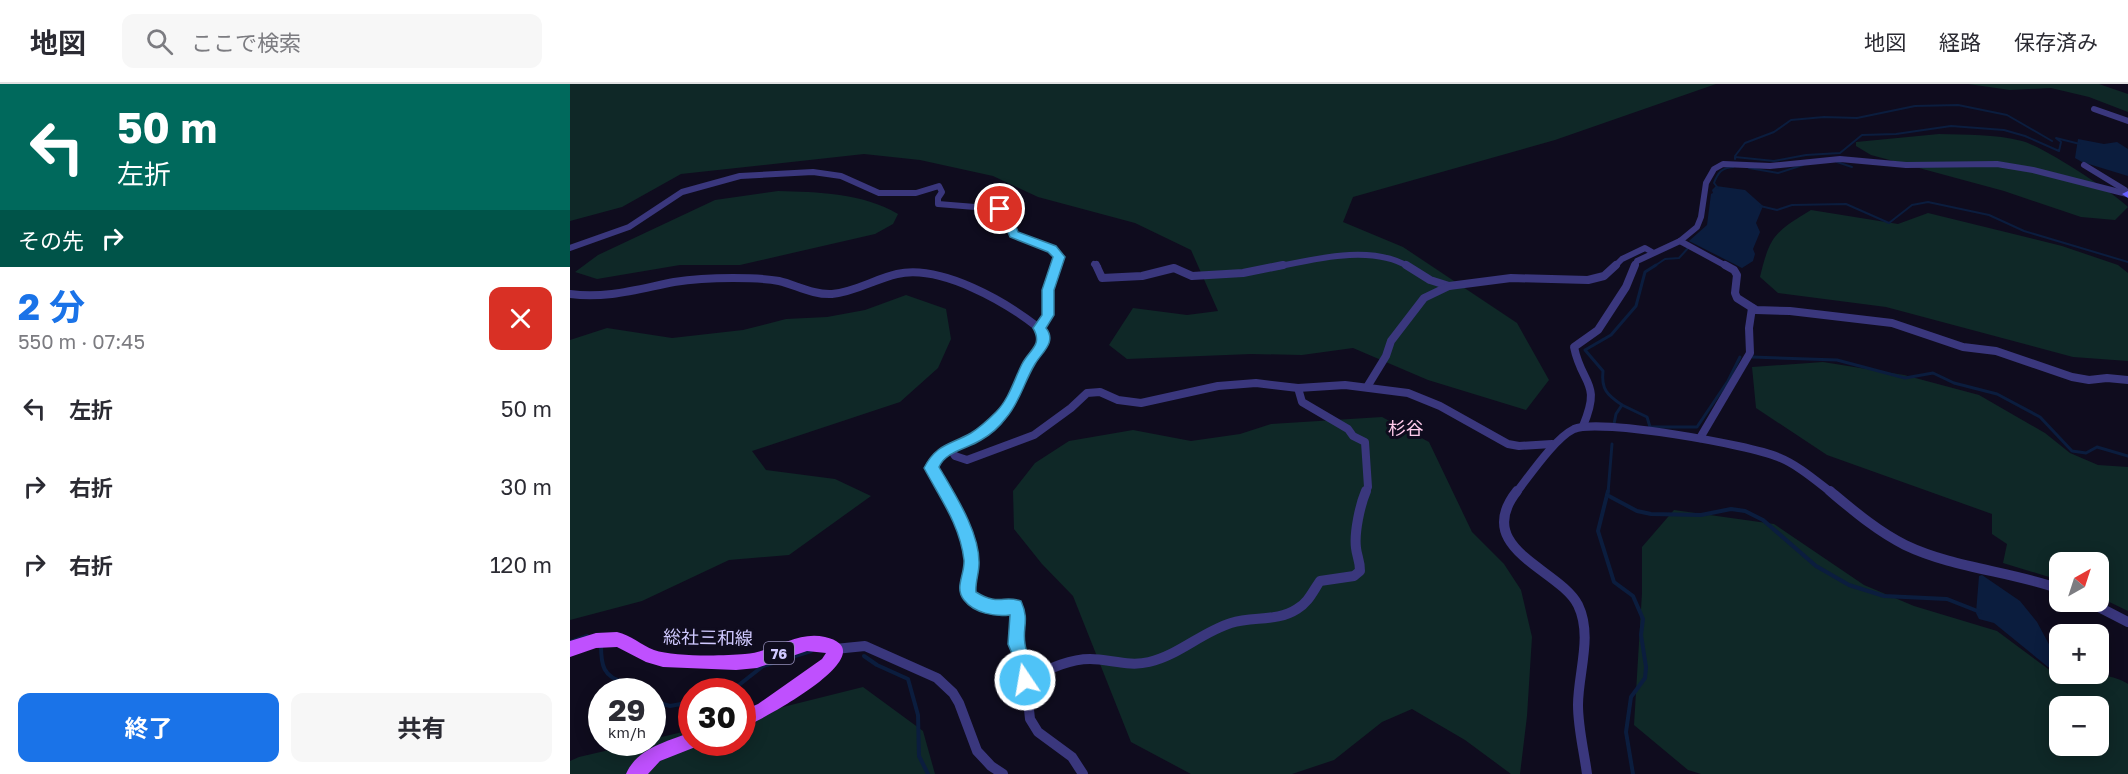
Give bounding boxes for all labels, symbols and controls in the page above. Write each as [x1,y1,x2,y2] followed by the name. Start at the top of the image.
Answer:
[122,14,542,68] search box
[143,25,176,58] icon: search
[30,26,86,59] text: 地図
[191,29,301,56] text: ここで検索
[1864,29,1906,55] text: 地図
[1939,29,1981,55] text: 経路
[2014,29,2098,55] text: 保存済み
[117,102,217,152] text: 50 m
[18,108,96,186] icon: left
[117,158,171,190] text: 左折
[974,183,1025,234] pin
[983,192,1016,225] icon: arrive
[96,222,129,255] icon: right
[18,227,84,254] text: その先
[18,285,85,328] text: 2 分
[489,287,552,350] button: close
[18,329,145,353] text: 550 m · 07:45
[18,392,51,425] icon: left
[501,395,552,422] text: 50 m
[69,396,113,423] text: 左折
[1388,417,1424,439] district label: 杉谷
[18,470,51,503] icon: right
[501,473,552,500] text: 30 m
[69,474,113,501] text: 右折
[18,548,51,581] icon: right
[490,551,552,578] text: 120 m
[69,552,113,579] text: 右折
[2049,552,2109,612] north arrow
[2049,552,2109,756] map controls
[2049,624,2109,684] button: +
[663,625,753,649] street label: 総社三和線
[764,642,794,664] road number: 76
[993,648,1057,712] position arrow
[678,678,756,756] speed limit sign: 30
[608,692,646,728] text: 29
[18,693,279,762] button: 終了
[291,693,552,762] button: 共有
[2049,696,2109,756] button: −
[608,723,646,741] text: km/h

